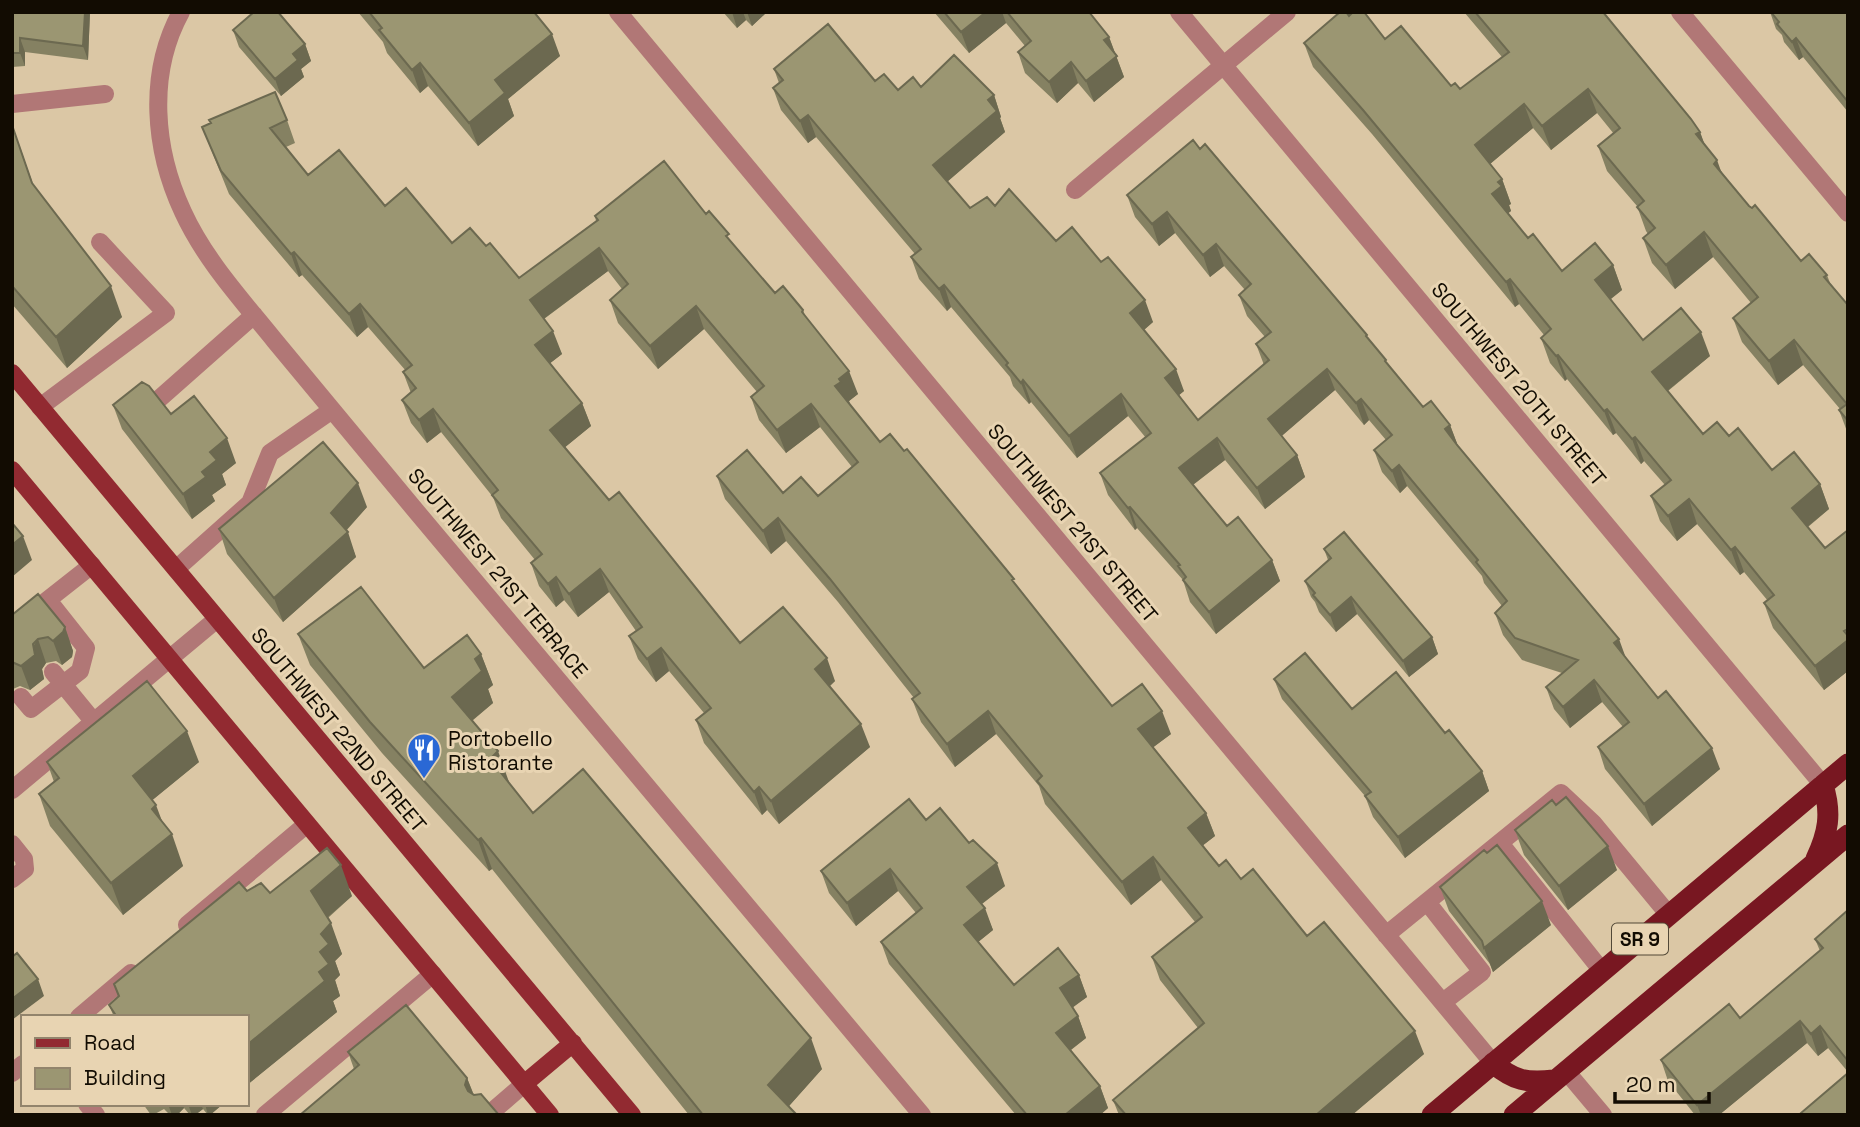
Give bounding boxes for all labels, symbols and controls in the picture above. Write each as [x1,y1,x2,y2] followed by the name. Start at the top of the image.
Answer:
[1426,276,1612,492] street label: SOUTHWEST 20TH STREET
[982,418,1164,628] street label: SOUTHWEST 21ST STREET
[402,462,594,684] street label: SOUTHWEST 21ST TERRACE
[245,622,433,838] street label: SOUTHWEST 22ND STREET
[448,725,553,776] place label: Portobello Ristorante
[405,731,443,780] restaurant icon: Portobello Ristorante
[1612,923,1668,954] road number: SR 9
[21,1015,248,1106] legend
[84,1029,136,1056] text: Road
[1615,1060,1710,1104] scale bar
[84,1064,166,1091] text: Building
[1626,1071,1676,1098] text: 20 m

